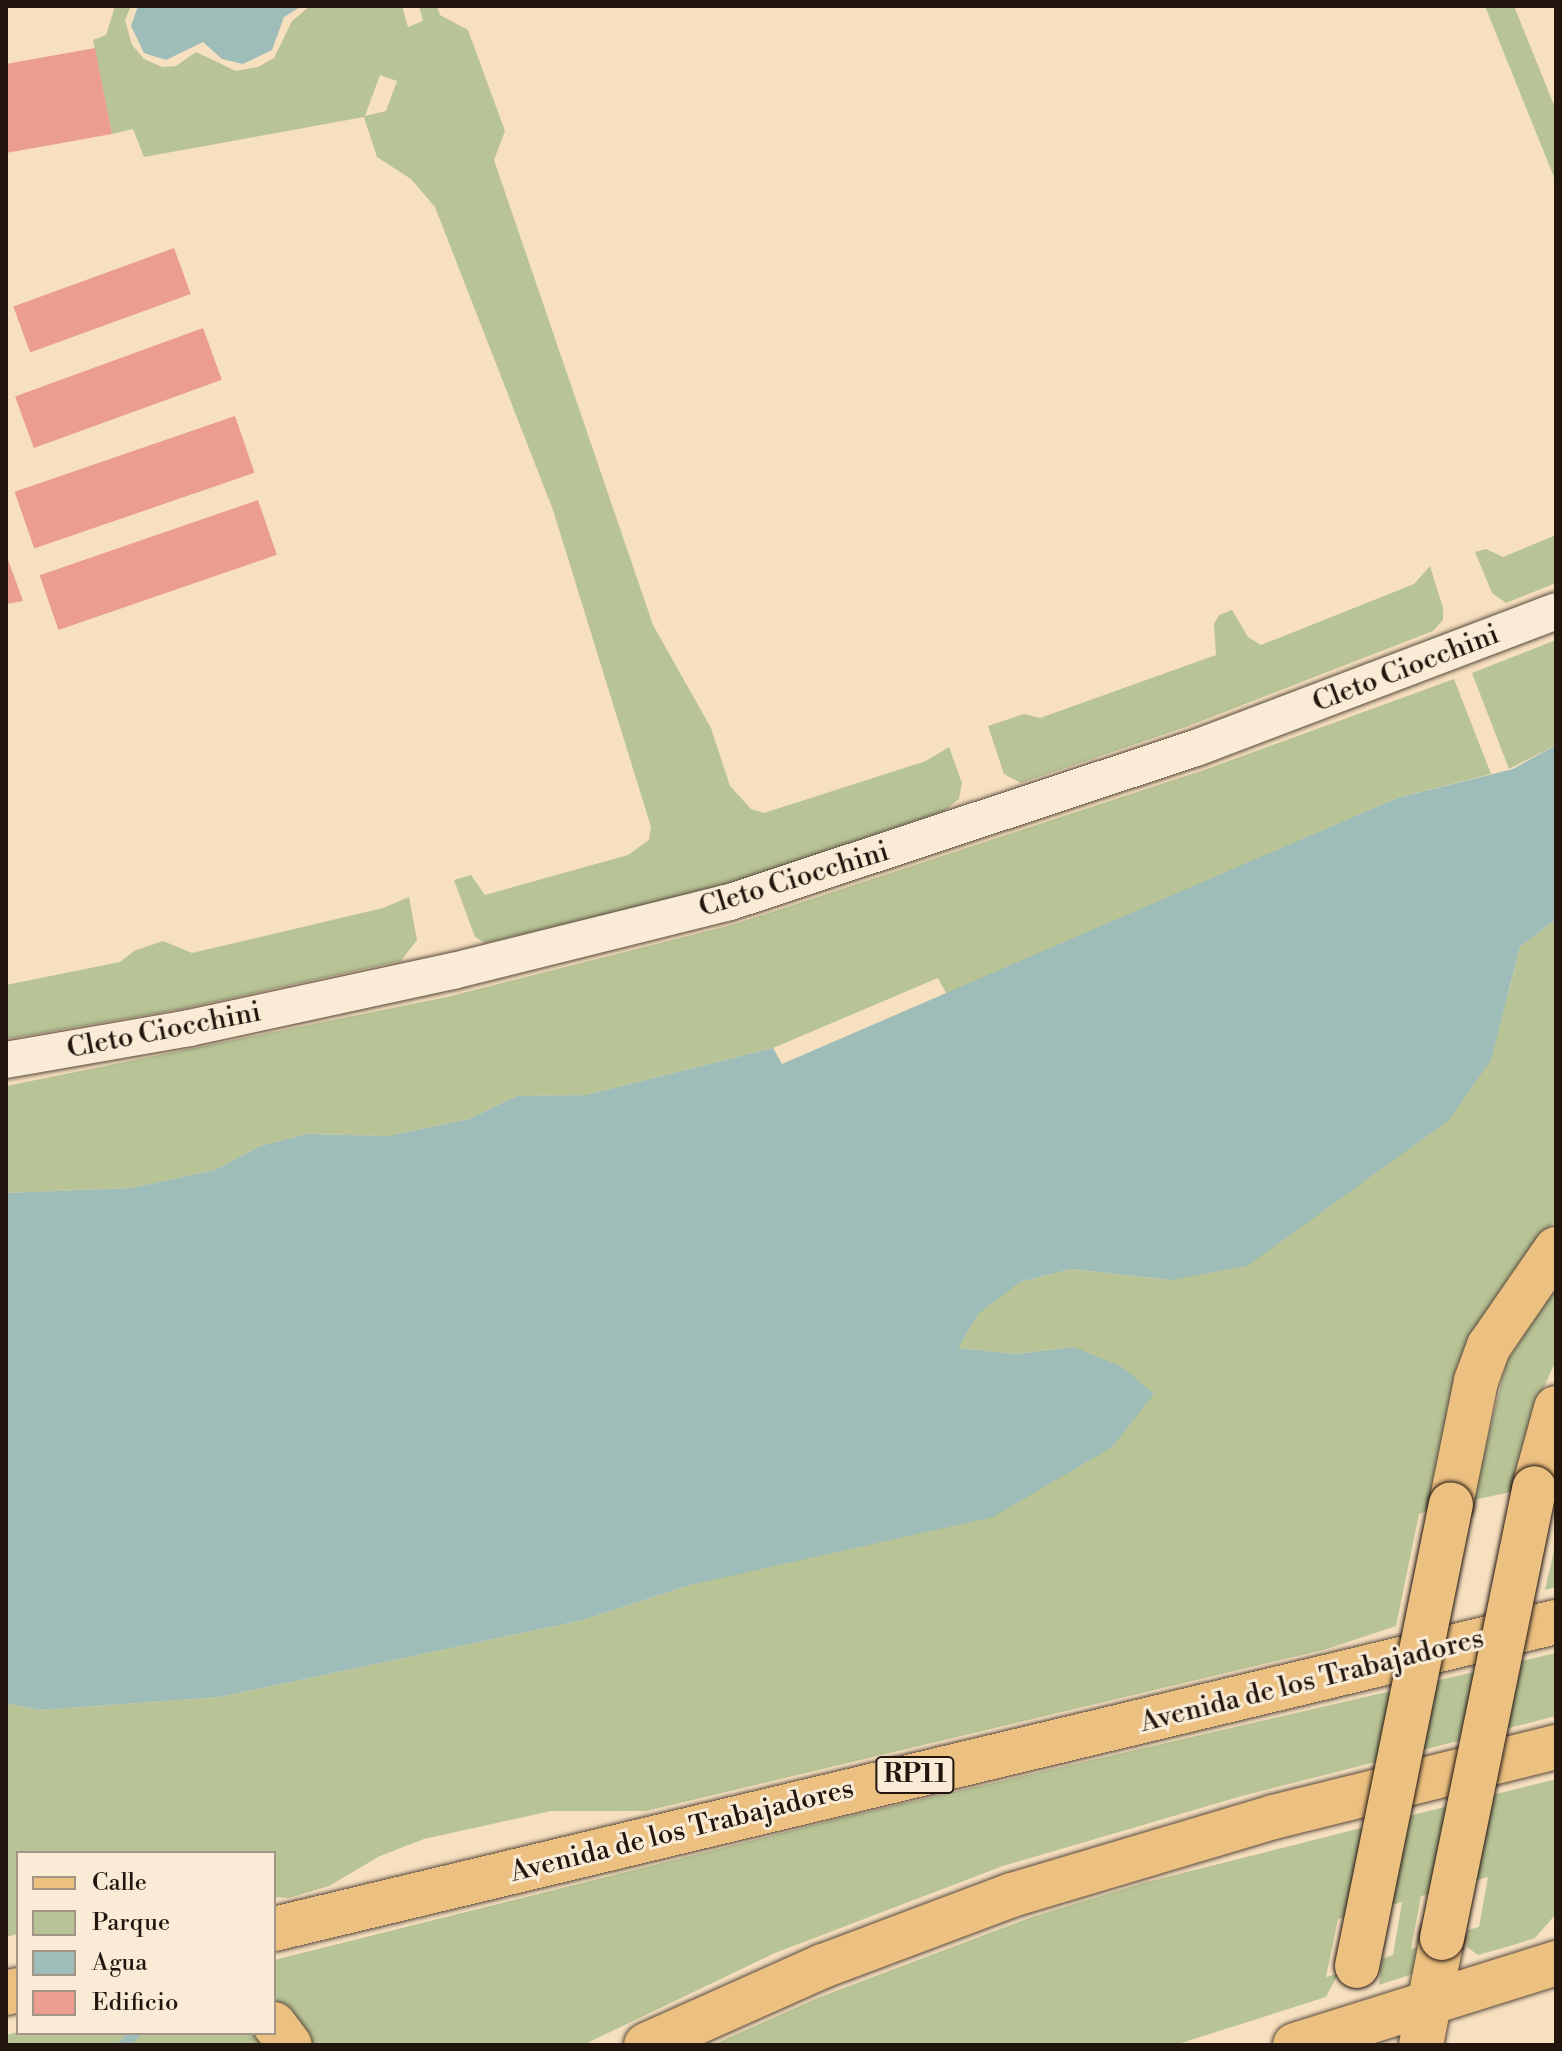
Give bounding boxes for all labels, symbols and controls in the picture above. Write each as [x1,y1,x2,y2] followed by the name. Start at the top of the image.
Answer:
[1308,618,1504,720] street label: Cleto Ciocchini
[695,835,893,925] street label: Cleto Ciocchini
[64,996,264,1066] street label: Cleto Ciocchini
[1137,1622,1487,1740] street label: Avenida de los Trabajadores
[875,1753,955,1797] road number: RP11
[507,1772,857,1890] street label: Avenida de los Trabajadores
[16,1851,276,2035] legend
[92,1868,147,1898] text: Calle
[92,1908,170,1938] text: Parque
[92,1948,147,1978] text: Agua
[92,1988,178,2018] text: Edificio

